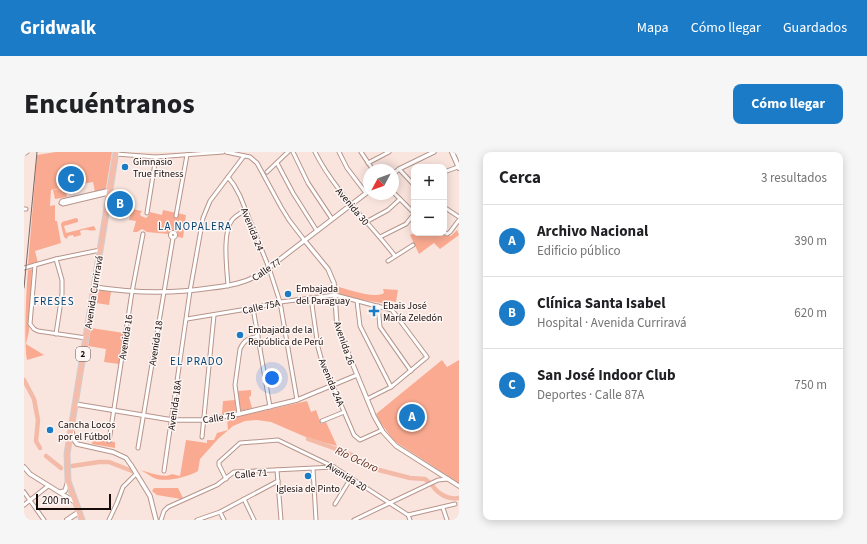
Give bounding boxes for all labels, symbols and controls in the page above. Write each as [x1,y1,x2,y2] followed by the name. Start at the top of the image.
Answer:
[20,15,96,42] text: Gridwalk
[637,18,669,38] text: Mapa
[691,18,761,38] text: Cómo llegar
[783,18,847,38] text: Guardados
[24,84,195,124] text: Encuéntranos
[733,84,843,124] button: Cómo llegar
[133,155,183,181] place label: Gimnasio True Fitness
[120,162,130,172] marker: Gimnasio True Fitness
[58,164,84,194] pin: C
[363,164,399,200] north arrow
[411,164,447,236] map controls
[411,164,447,200] button: +
[499,166,541,190] text: Cerca
[761,169,827,187] text: 3 resultados
[332,185,372,229] street label: Avenida 30
[107,189,133,219] pin: B
[411,200,447,236] button: −
[237,206,267,253] street label: Avenida 24
[158,219,232,234] district label: LA NOPALERA
[537,221,648,242] text: Archivo Nacional
[508,232,516,250] text: A
[794,232,827,250] text: 390 m
[537,242,621,260] text: Edificio público
[81,255,107,330] street label: Avenida Curriravá
[249,255,284,285] street label: Calle 77
[296,282,350,308] place label: Embajada del Paraguay
[283,289,293,299] marker: Embajada del Paraguay
[537,293,666,314] text: Clínica Santa Isabel
[33,294,75,309] district label: FRESES
[241,296,282,318] street label: Calle 75A
[383,299,442,325] place label: Ebais José María Zeledón
[508,304,516,322] text: B
[794,304,827,322] text: 620 m
[368,305,380,317] marker: Ebais José María Zeledón
[116,314,136,361] street label: Avenida 16
[537,314,687,332] text: Hospital · Avenida Curriravá
[146,320,166,367] street label: Avenida 18
[330,320,358,367] street label: Avenida 26
[248,323,323,349] place label: Embajada de la República de Perú
[235,330,245,340] marker: Embajada de la República de Perú
[76,347,90,361] road number: 2
[170,354,224,369] district label: EL PRADO
[315,356,348,409] street label: Avenida 24A
[537,365,676,386] text: San José Indoor Club
[262,368,282,388] your location
[508,376,516,394] text: C
[794,376,827,394] text: 750 m
[165,378,186,431] street label: Avenida 18A
[537,386,644,404] text: Deportes · Calle 87A
[399,402,425,432] pin: A
[202,409,236,427] street label: Calle 75
[58,418,115,444] place label: Cancha Locos por el Fútbol
[45,425,55,435] marker: Cancha Locos por el Fútbol
[333,443,381,476] water label: Río Ocloro
[324,459,369,495] street label: Avenida 20
[234,466,268,482] street label: Calle 71
[303,471,313,481] marker: Iglesia de Pinto
[276,482,340,496] place label: Iglesia de Pinto
[36,492,111,511] scale bar
[42,493,70,508] text: 200 m

